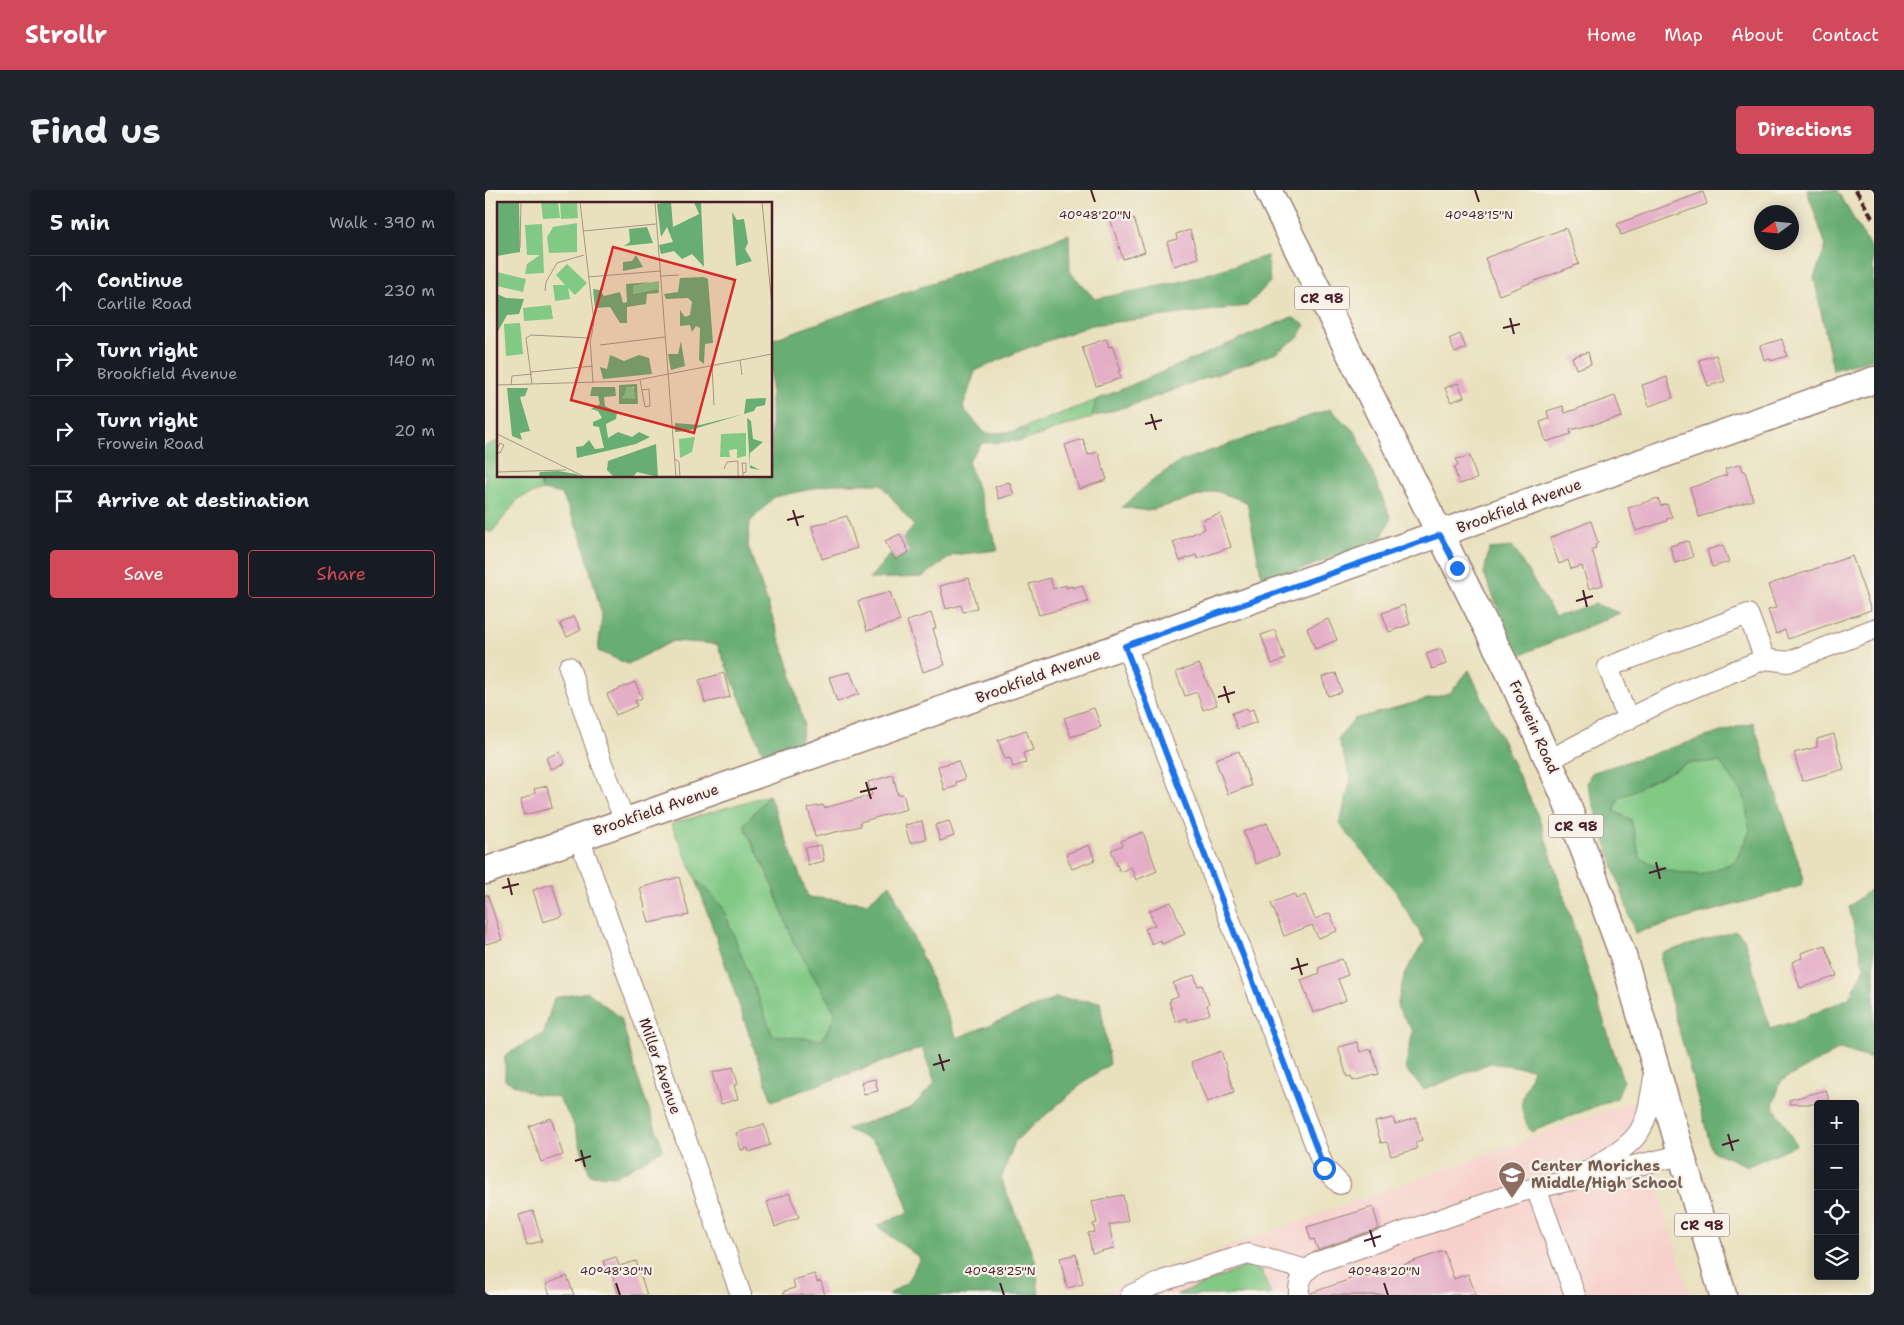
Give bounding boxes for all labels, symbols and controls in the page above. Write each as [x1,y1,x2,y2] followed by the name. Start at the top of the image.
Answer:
[25,19,107,51] text: Strollr
[1587,23,1636,47] text: Home
[1664,23,1703,47] text: Map
[1731,23,1784,47] text: About
[1812,23,1879,47] text: Contact
[1736,106,1874,154] button: Directions
[30,107,161,154] text: Find us
[497,202,773,478] inset map
[1754,205,1799,250] north arrow
[1059,207,1131,223] text: 40°48'20"N
[1445,207,1513,223] text: 40°48'15"N
[50,209,110,237] text: 5 min
[329,212,435,233] text: Walk · 390 m
[97,268,183,293] text: Continue
[50,277,78,305] icon: ahead
[383,280,435,301] text: 230 m
[1295,286,1349,310] road number: CR 98
[97,293,192,314] text: Carlile Road
[97,338,198,363] text: Turn right
[50,347,78,375] icon: right
[388,350,435,371] text: 140 m
[97,363,237,384] text: Brookfield Avenue
[97,408,198,433] text: Turn right
[50,417,78,445] icon: right
[394,420,435,441] text: 20 m
[97,433,204,454] text: Frowein Road
[1454,474,1584,538] street label: Brookfield Avenue
[50,487,78,515] icon: arrive
[97,488,309,513] text: Arrive at destination
[50,550,238,598] button: Save
[248,550,435,598] button: Share
[1446,557,1469,580] route end
[973,644,1103,708] street label: Brookfield Avenue
[1505,677,1564,777] street label: Frowein Road
[591,779,721,841] street label: Brookfield Avenue
[1549,814,1603,838] road number: CR 98
[634,1015,686,1117] street label: Miller Avenue
[1814,1100,1859,1280] map controls
[1814,1100,1859,1145] button: +
[1814,1145,1859,1190] button: −
[1531,1156,1683,1193] place label: Center Moriches Middle/High School
[1313,1157,1336,1180] route start
[1497,1160,1527,1199] school or university icon: Center Moriches Middle/High School
[1814,1190,1859,1235] button: locate
[1675,1214,1729,1236] road number: CR 98
[1814,1235,1859,1280] button: layers
[580,1263,652,1279] text: 40°48'30"N
[964,1263,1036,1279] text: 40°48'25"N
[1348,1263,1420,1279] text: 40°48'20"N

